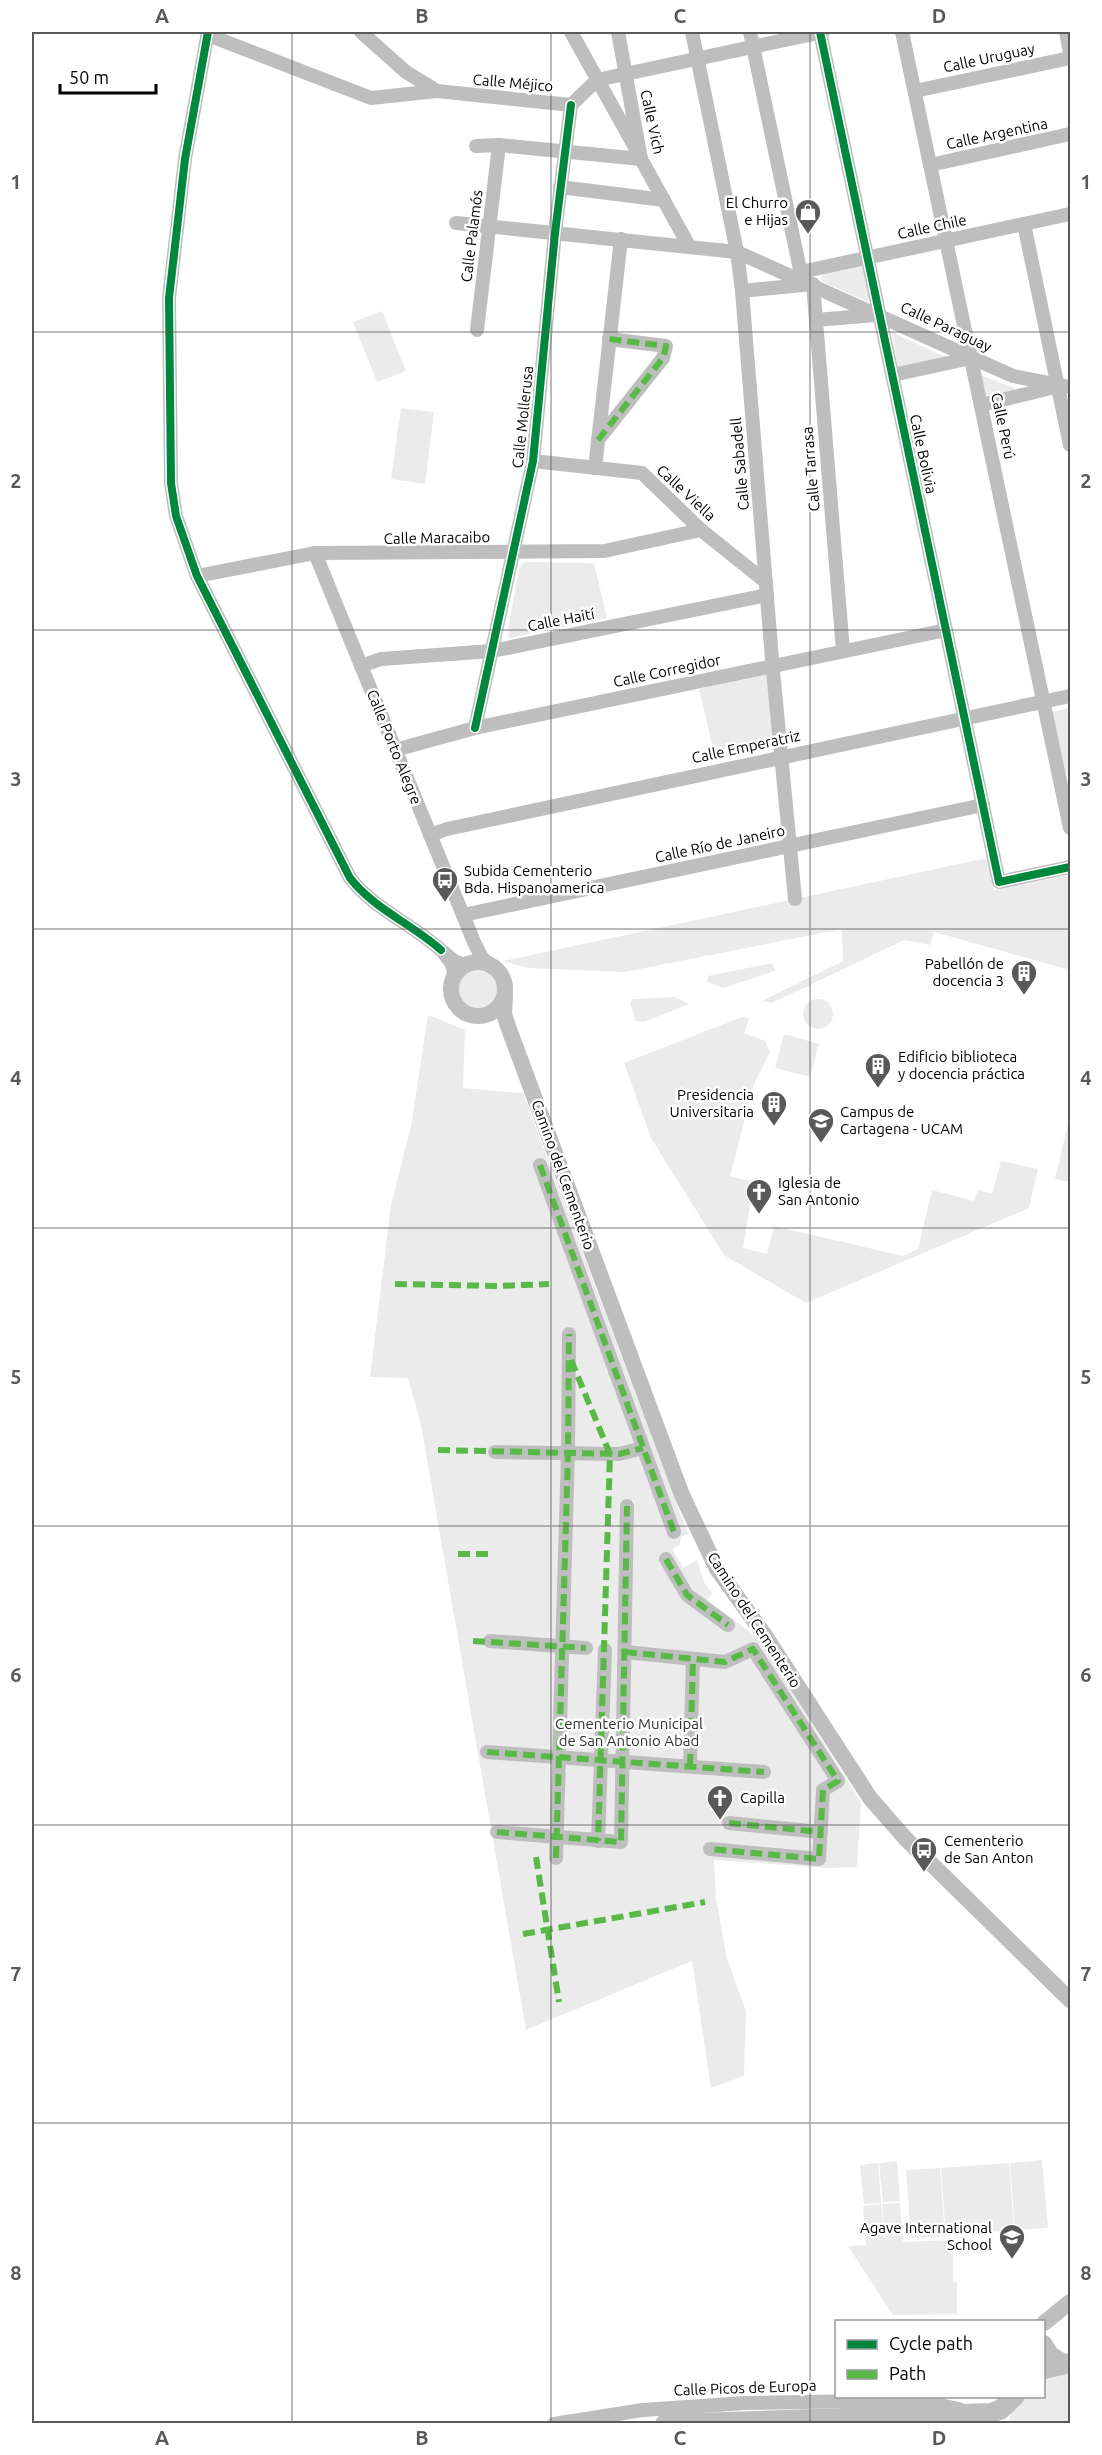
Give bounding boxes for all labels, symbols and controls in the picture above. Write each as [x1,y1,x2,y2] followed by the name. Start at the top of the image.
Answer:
[155,4,169,27] text: A
[415,4,429,27] text: B
[674,4,687,27] text: C
[932,4,946,27] text: D
[942,40,1036,76] street label: Calle Uruguay
[60,57,156,95] scale bar
[69,67,109,87] text: 50 m
[472,71,554,94] street label: Calle Méjico
[637,88,668,156] street label: Calle Vich
[945,114,1049,153] street label: Calle Argentina
[10,170,22,193] text: 1
[1080,170,1092,193] text: 1
[457,189,486,283] street label: Calle Palamós
[726,194,788,228] place label: El Churro e Hijas
[793,197,823,235] shop icon: El Churro e Hijas
[896,211,968,242] street label: Calle Chile
[898,298,994,355] street label: Calle Paraguay
[509,365,536,469] street label: Calle Mollerusa
[988,391,1019,461] street label: Calle Perú
[907,413,940,495] street label: Calle Bolivia
[727,417,752,511] street label: Calle Sabadell
[798,426,823,512] street label: Calle Tarrasa
[653,461,719,524] street label: Calle Viella
[10,469,22,492] text: 2
[1080,469,1092,492] text: 2
[384,528,490,547] street label: Calle Maracaibo
[526,605,596,634] street label: Calle Haití
[612,651,723,690] street label: Calle Corregidor
[364,687,425,807] street label: Calle Porto Alegre
[690,727,802,766] street label: Calle Emperatriz
[10,767,22,790] text: 3
[1080,767,1092,790] text: 3
[653,821,786,866] street label: Calle Río de Janeiro
[464,862,604,896] place label: Subida Cementerio Bda. Hispanoamerica
[430,865,460,903] bus stop icon: Subida Cementerio Bda. Hispanoamerica
[925,955,1004,989] place label: Pabellón de docencia 3
[1009,958,1039,996] building icon: Pabellón de docencia 3
[898,1048,1025,1082] place label: Edificio biblioteca y docencia práctica
[863,1051,893,1089] building icon: Edificio biblioteca y docencia práctica
[10,1066,22,1089] text: 4
[1080,1066,1092,1089] text: 4
[670,1086,754,1120] place label: Presidencia Universitaria
[759,1089,789,1127] building icon: Presidencia Universitaria
[528,1098,599,1252] street label: Camino del Cementerio
[840,1103,963,1137] place label: Campus de Cartagena - UCAM
[806,1106,836,1144] school or university icon: Campus de Cartagena - UCAM
[778,1174,860,1208] place label: Iglesia de San Antonio
[744,1177,774,1215] church icon: Iglesia de San Antonio
[10,1365,22,1388] text: 5
[1080,1365,1092,1388] text: 5
[704,1549,805,1691] street label: Camino del Cementerio
[10,1663,22,1686] text: 6
[1080,1663,1092,1686] text: 6
[555,1715,703,1749] park label: Cementerio Municipal de San Antonio Abad
[705,1783,735,1821] church icon: Capilla
[740,1789,785,1806] place label: Capilla
[944,1832,1034,1866] place label: Cementerio de San Anton
[909,1835,939,1873] bus stop icon: Cementerio de San Anton
[10,1962,22,1985] text: 7
[1080,1962,1092,1985] text: 7
[860,2219,992,2253] place label: Agave International School
[997,2222,1027,2260] school or university icon: Agave International School
[10,2261,22,2284] text: 8
[1080,2261,1092,2284] text: 8
[835,2320,1045,2398] legend
[889,2333,973,2353] text: Cycle path
[889,2363,926,2383] text: Path
[673,2377,817,2398] street label: Calle Picos de Europa
[155,2426,169,2449] text: A
[415,2426,429,2449] text: B
[674,2426,687,2449] text: C
[932,2426,946,2449] text: D

